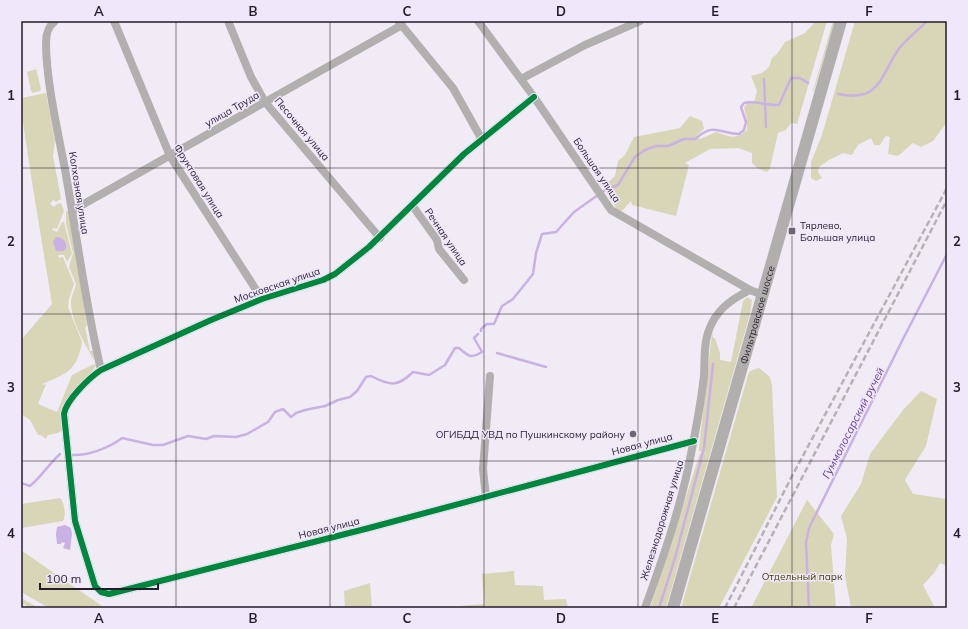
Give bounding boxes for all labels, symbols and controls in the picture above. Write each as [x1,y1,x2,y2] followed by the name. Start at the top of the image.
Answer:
[94,3,104,19] text: A
[249,3,258,19] text: B
[403,3,412,19] text: C
[556,3,566,19] text: D
[711,3,719,19] text: E
[865,3,873,19] text: F
[7,87,15,103] text: 1
[953,87,961,103] text: 1
[203,88,261,130] street label: улица Труда
[272,95,332,163] street label: Песочная улица
[571,135,623,205] street label: Большая улица
[171,142,227,220] street label: Фруктовая улица
[66,151,92,235] street label: Колхозная улица
[422,206,470,268] street label: Речная улица
[800,219,875,244] place label: Тярлево, Большая улица
[787,226,797,236] marker: Тярлево, Большая улица
[7,233,15,249] text: 2
[953,233,961,249] text: 2
[232,264,322,306] street label: Московская улица
[737,264,777,366] street label: Фильтровское шоссе
[819,365,887,481] water label: Гуммолосарский ручей
[7,379,15,395] text: 3
[953,379,961,395] text: 3
[436,428,626,441] place label: ОГИБДД УВД по Пушкинскому району
[628,429,638,439] marker: ОГИБДД УВД по Пушкинскому району
[610,430,674,458] street label: Новая улица
[638,458,686,582] street label: Железнодорожная улица
[297,514,361,542] street label: Новая улица
[7,525,15,541] text: 4
[953,525,961,541] text: 4
[40,565,158,591] scale bar
[762,570,843,583] park label: Отдельный парк
[46,571,81,586] text: 100 m
[94,610,104,626] text: A
[249,610,258,626] text: B
[403,610,412,626] text: C
[556,610,566,626] text: D
[711,610,719,626] text: E
[865,610,873,626] text: F

